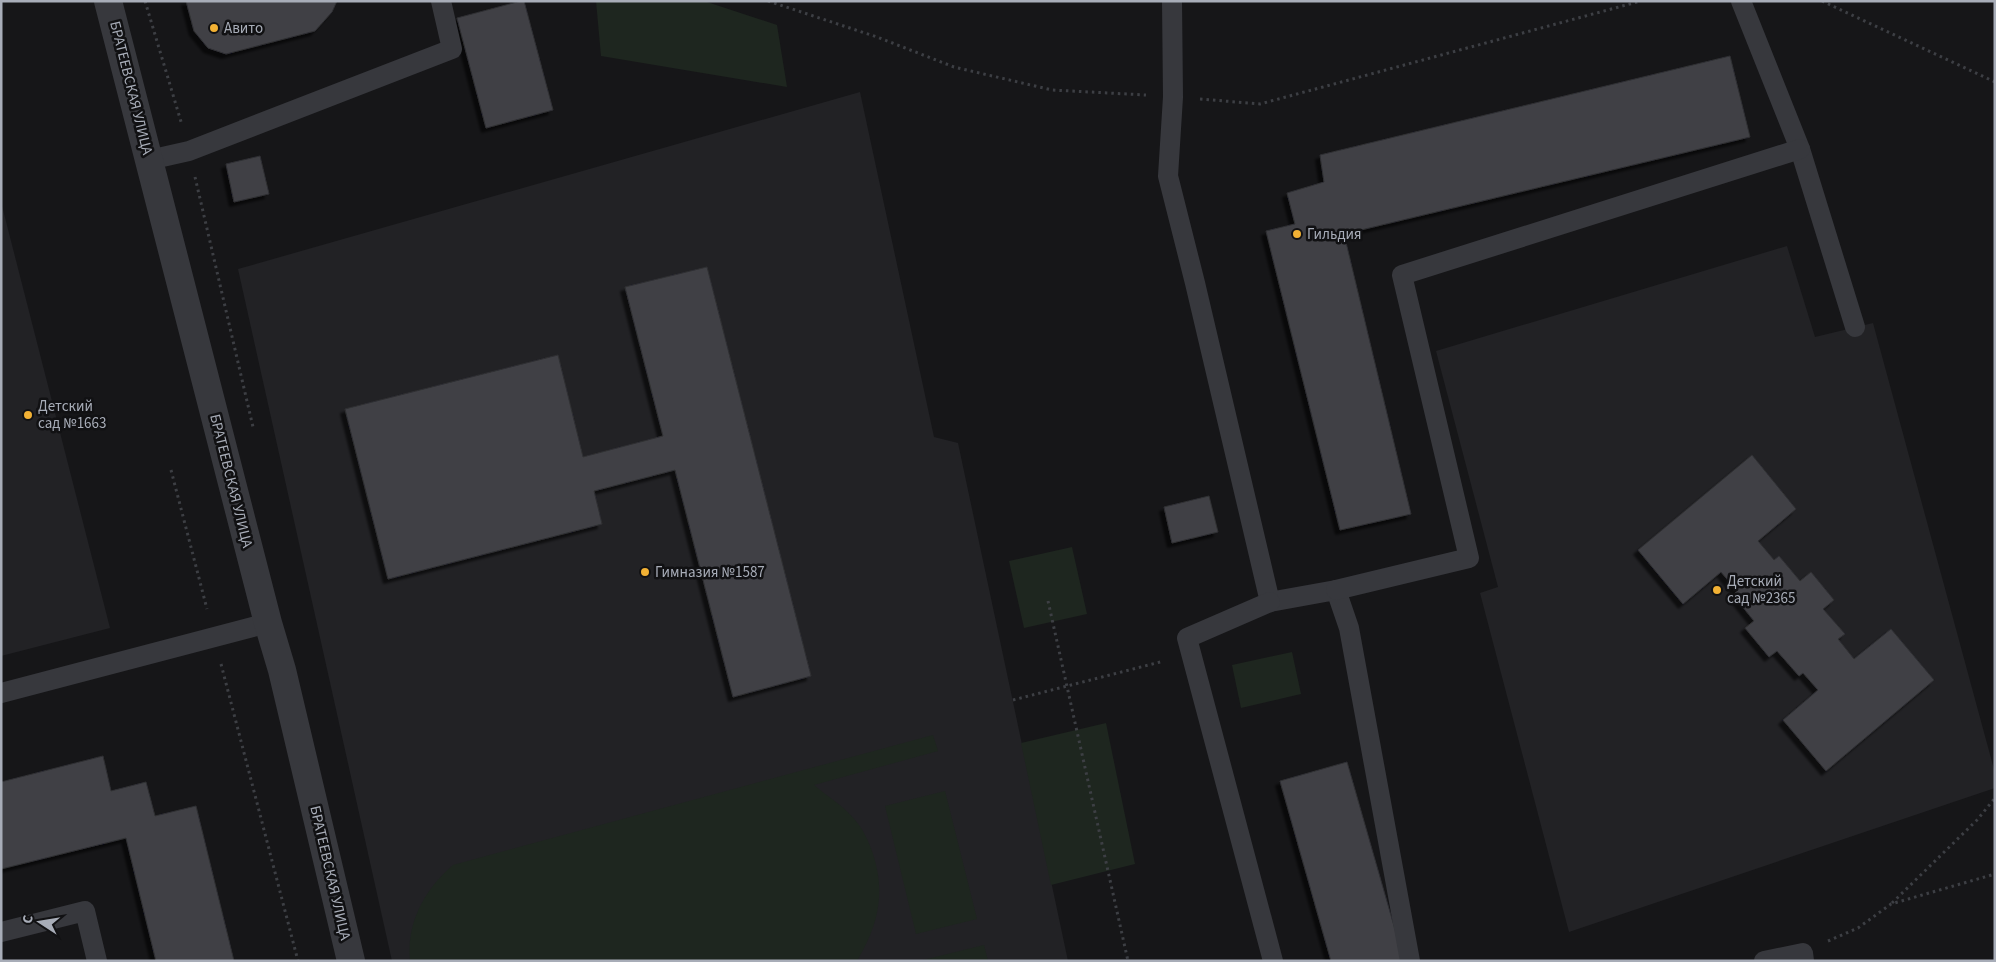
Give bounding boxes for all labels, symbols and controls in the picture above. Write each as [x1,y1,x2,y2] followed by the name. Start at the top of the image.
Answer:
[224,18,263,39] place label: Авито
[104,19,158,158] street label: БРАТЕЕВСКАЯ УЛИЦА
[208,22,220,34] marker: Авито
[1307,224,1362,245] place label: Гильдия
[1291,228,1303,240] marker: Гильдия
[38,396,106,434] place label: Детский сад №1663
[22,409,34,421] marker: Детский сад №1663
[204,412,258,551] street label: БРАТЕЕВСКАЯ УЛИЦА
[655,562,765,583] place label: Гимназия №1587
[639,566,651,578] marker: Гимназия №1587
[1727,571,1795,609] place label: Детский сад №2365
[1711,584,1723,596] marker: Детский сад №2365
[304,804,356,943] street label: БРАТЕЕВСКАЯ УЛИЦА
[15,897,65,947] north arrow
[18,913,39,926] text: С

